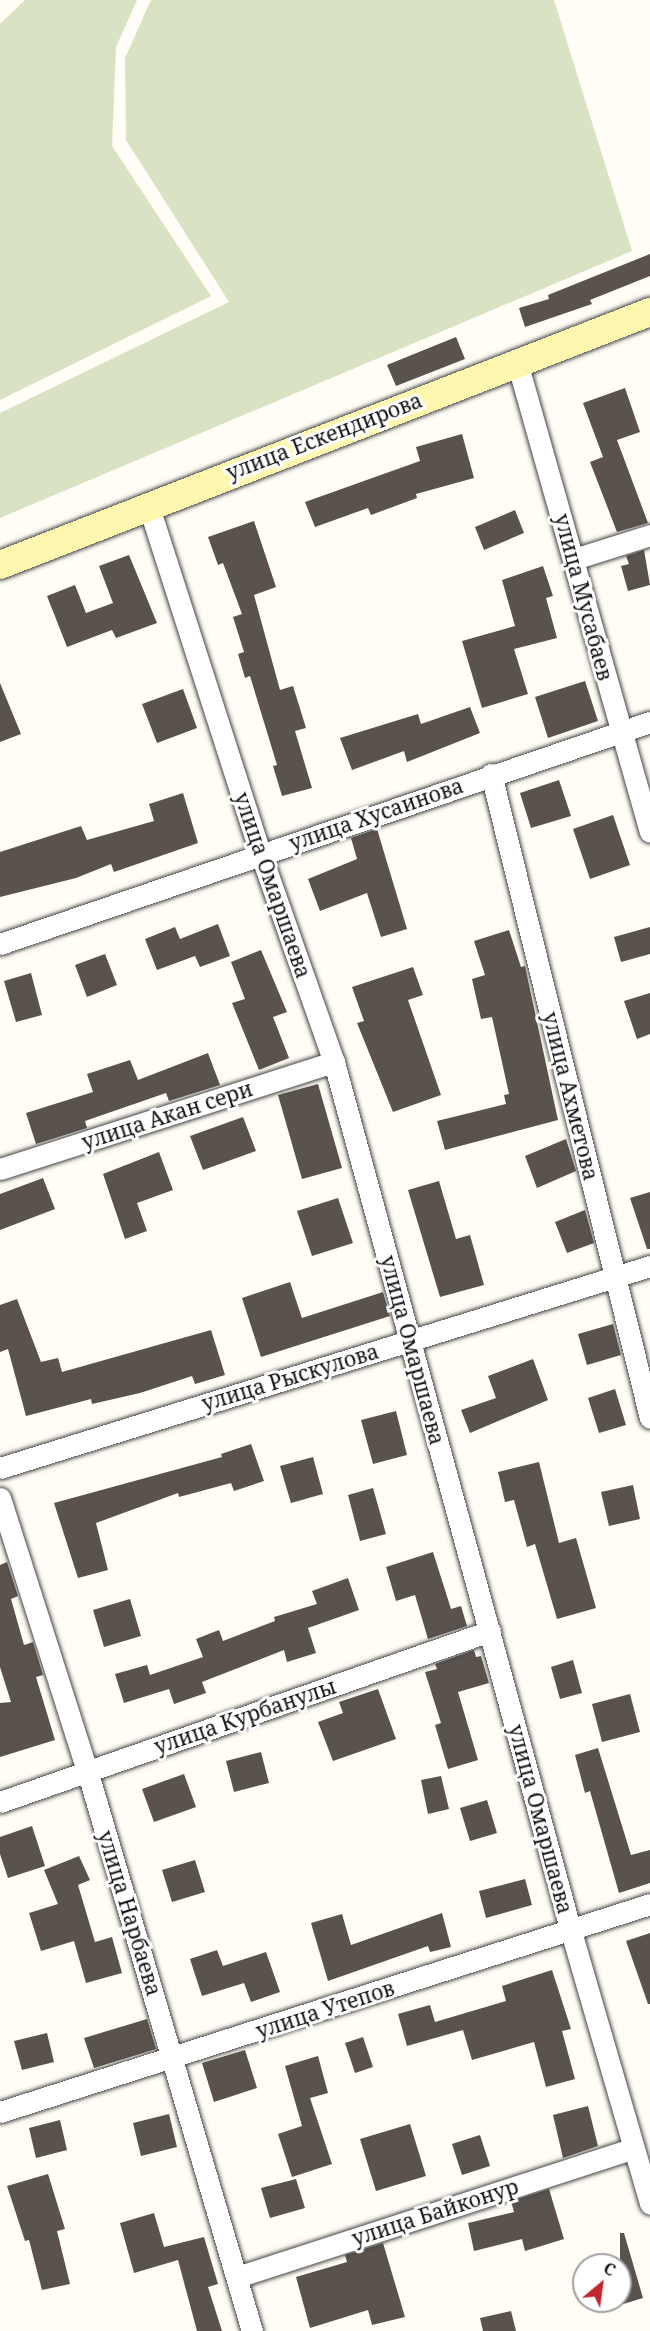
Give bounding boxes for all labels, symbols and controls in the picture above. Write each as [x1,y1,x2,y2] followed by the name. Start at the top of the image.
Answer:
[222,387,426,485] street label: улица Ескендирова
[550,511,618,683] street label: улица Мусабаев
[286,772,466,856] street label: улица Хусаинова
[229,789,317,981] street label: улица Омаршаева
[538,1009,604,1183] street label: улица Ахметова
[78,1075,256,1155] street label: улица Акан сери
[376,1253,450,1447] street label: улица Омаршаева
[198,1338,382,1416] street label: улица Рыскулова
[151,1673,339,1759] street label: улица Курбанулы
[504,1722,578,1916] street label: улица Омаршаева
[93,1827,167,1999] street label: улица Нарбаева
[253,1975,397,2043] street label: улица Утепов
[349,2173,521,2251] street label: улица Байконур
[572,2253,632,2313] north arrow
[600,2257,620,2281] text: С

